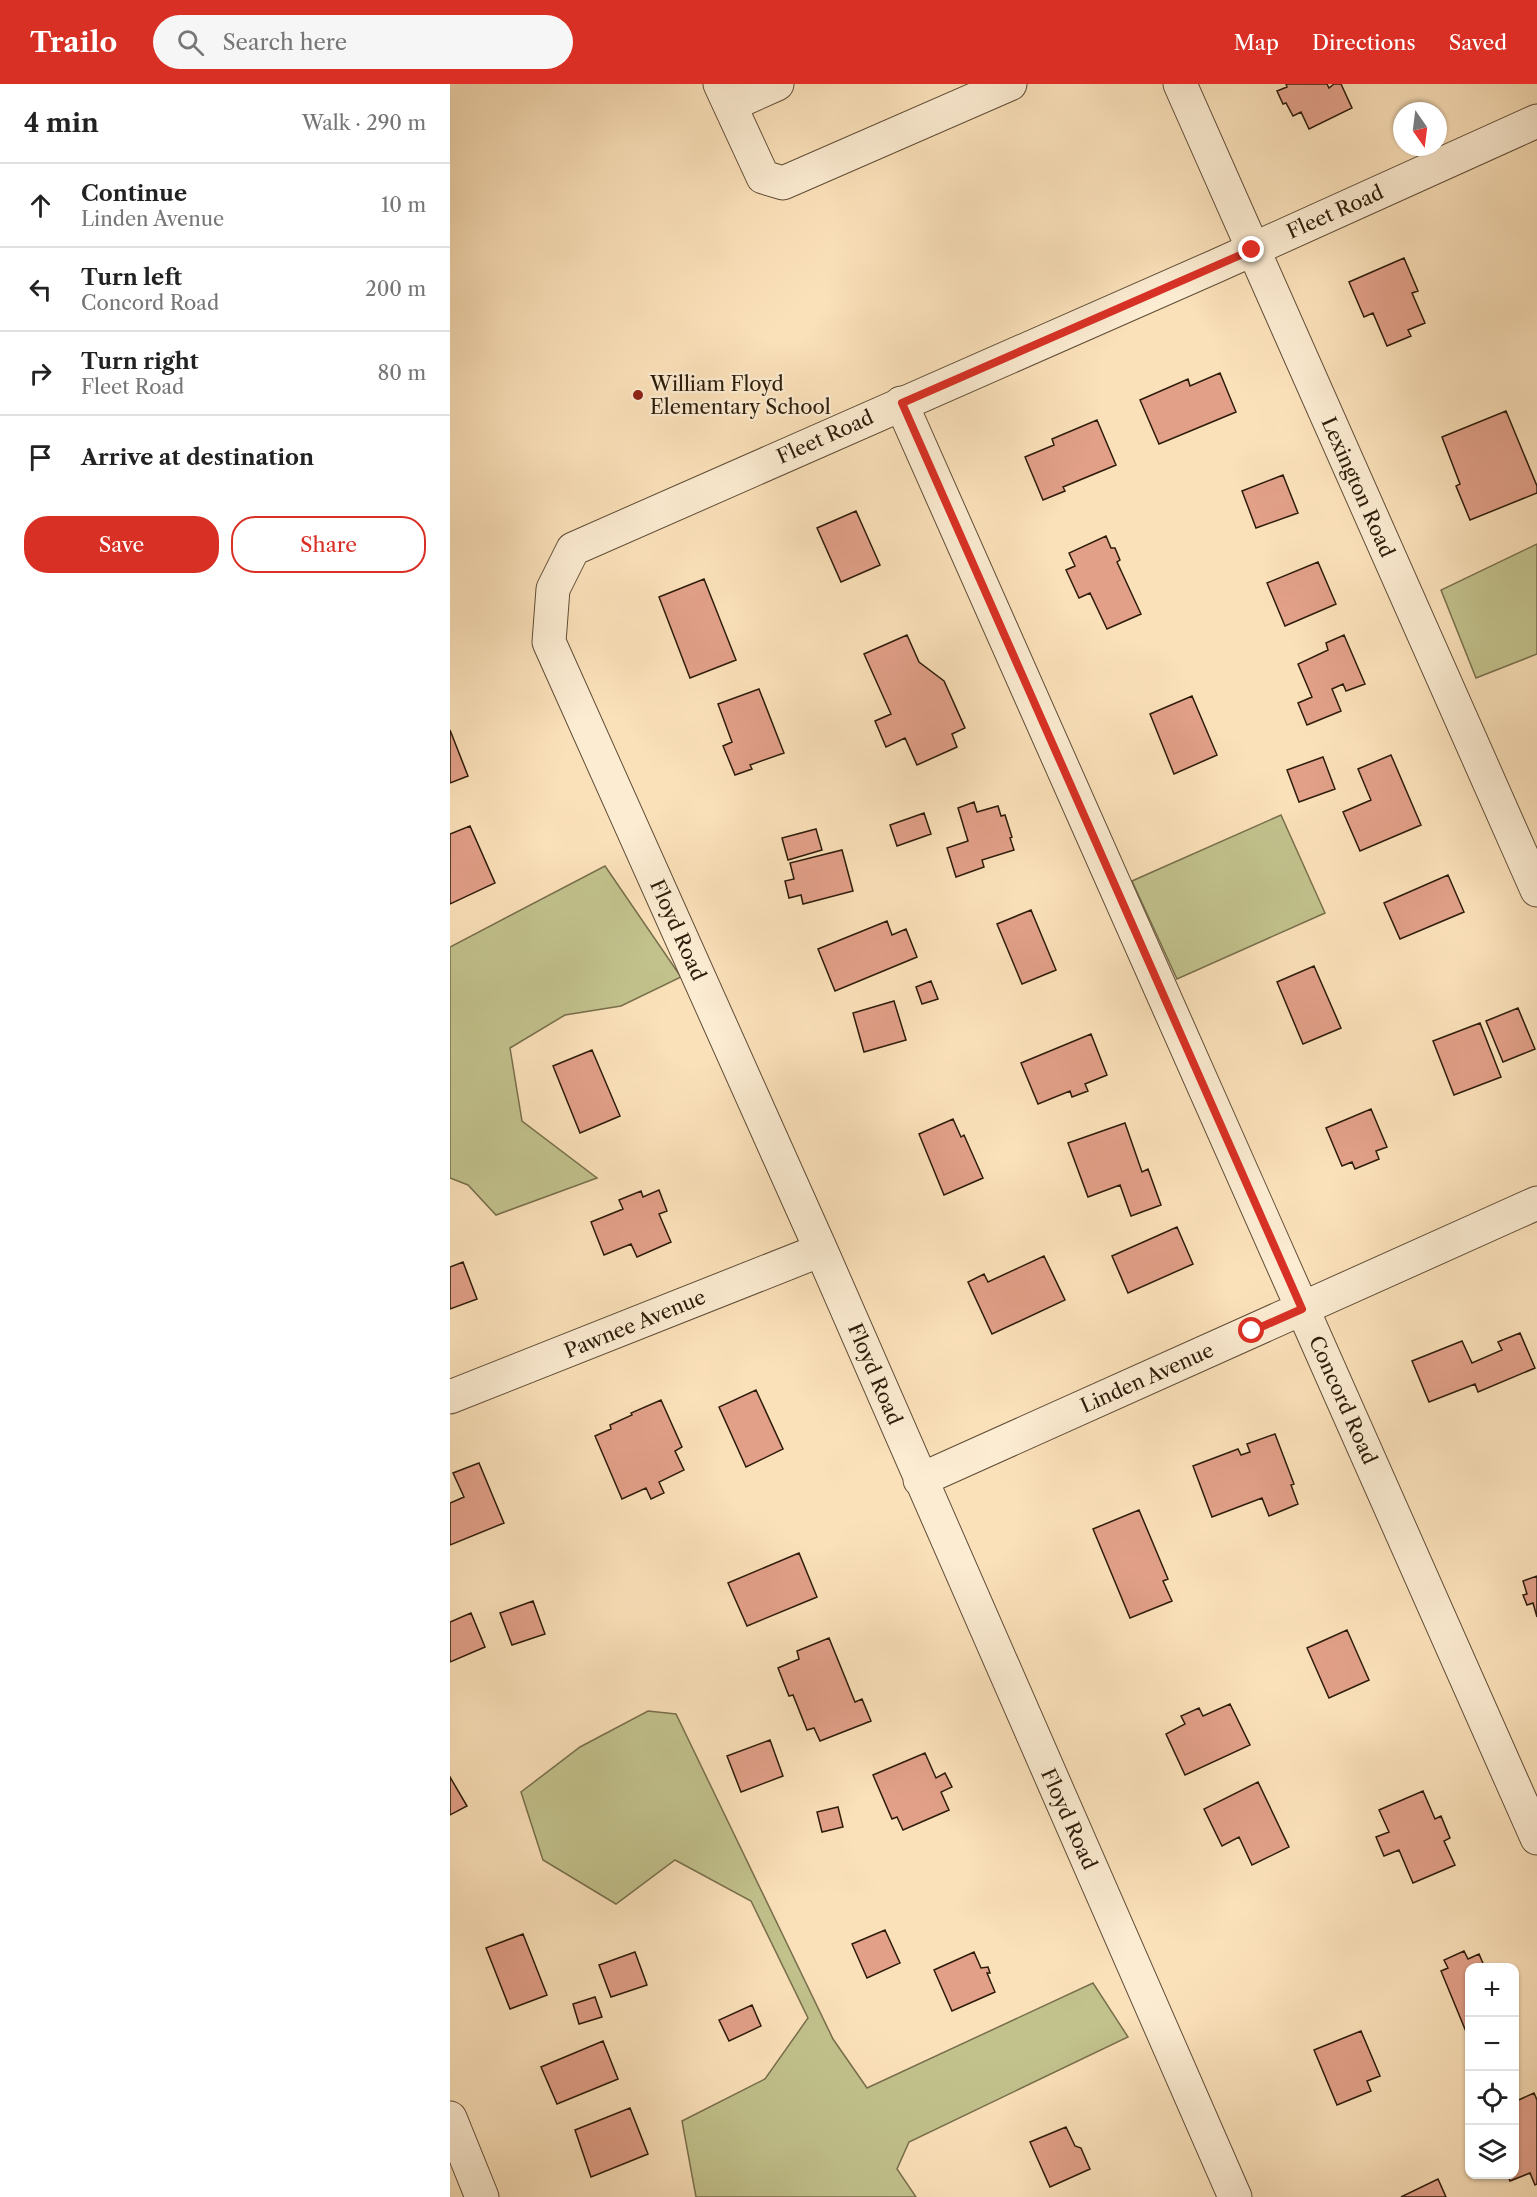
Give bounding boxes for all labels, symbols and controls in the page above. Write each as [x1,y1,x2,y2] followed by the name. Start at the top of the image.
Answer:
[153,15,573,69] search box
[30,25,117,59] text: Trailo
[174,26,207,59] icon: search
[222,29,347,56] text: Search here
[1234,30,1279,55] text: Map
[1312,30,1416,55] text: Directions
[1449,30,1507,55] text: Saved
[1393,102,1447,156] north arrow
[24,107,99,139] text: 4 min
[302,111,426,135] text: Walk · 290 m
[81,180,187,207] text: Continue
[1283,180,1387,244] street label: Fleet Road
[24,189,57,222] icon: ahead
[381,193,426,217] text: 10 m
[81,207,224,231] text: Linden Avenue
[1238,236,1264,262] route end
[81,264,182,291] text: Turn left
[24,273,57,306] icon: left
[365,277,426,301] text: 200 m
[81,291,219,315] text: Concord Road
[81,348,199,375] text: Turn right
[24,357,57,390] icon: right
[378,361,426,385] text: 80 m
[649,372,831,419] place label: William Floyd Elementary School
[81,375,184,399] text: Fleet Road
[631,388,645,402] marker: William Floyd Elementary School
[773,405,877,469] street label: Fleet Road
[1316,413,1400,561] street label: Lexington Road
[24,441,57,474] icon: arrive
[81,444,314,471] text: Arrive at destination
[24,516,219,573] button: Save
[231,516,426,573] button: Share
[645,876,711,984] street label: Floyd Road
[561,1285,709,1363] street label: Pawnee Avenue
[1238,1317,1264,1343] route start
[843,1320,907,1428] street label: Floyd Road
[1304,1332,1382,1468] street label: Concord Road
[1077,1338,1217,1418] street label: Linden Avenue
[1036,1765,1102,1873] street label: Floyd Road
[1465,1963,1519,2179] map controls
[1465,1963,1519,2017] button: +
[1465,2017,1519,2071] button: −
[1465,2071,1519,2125] button: locate
[1465,2125,1519,2179] button: layers

